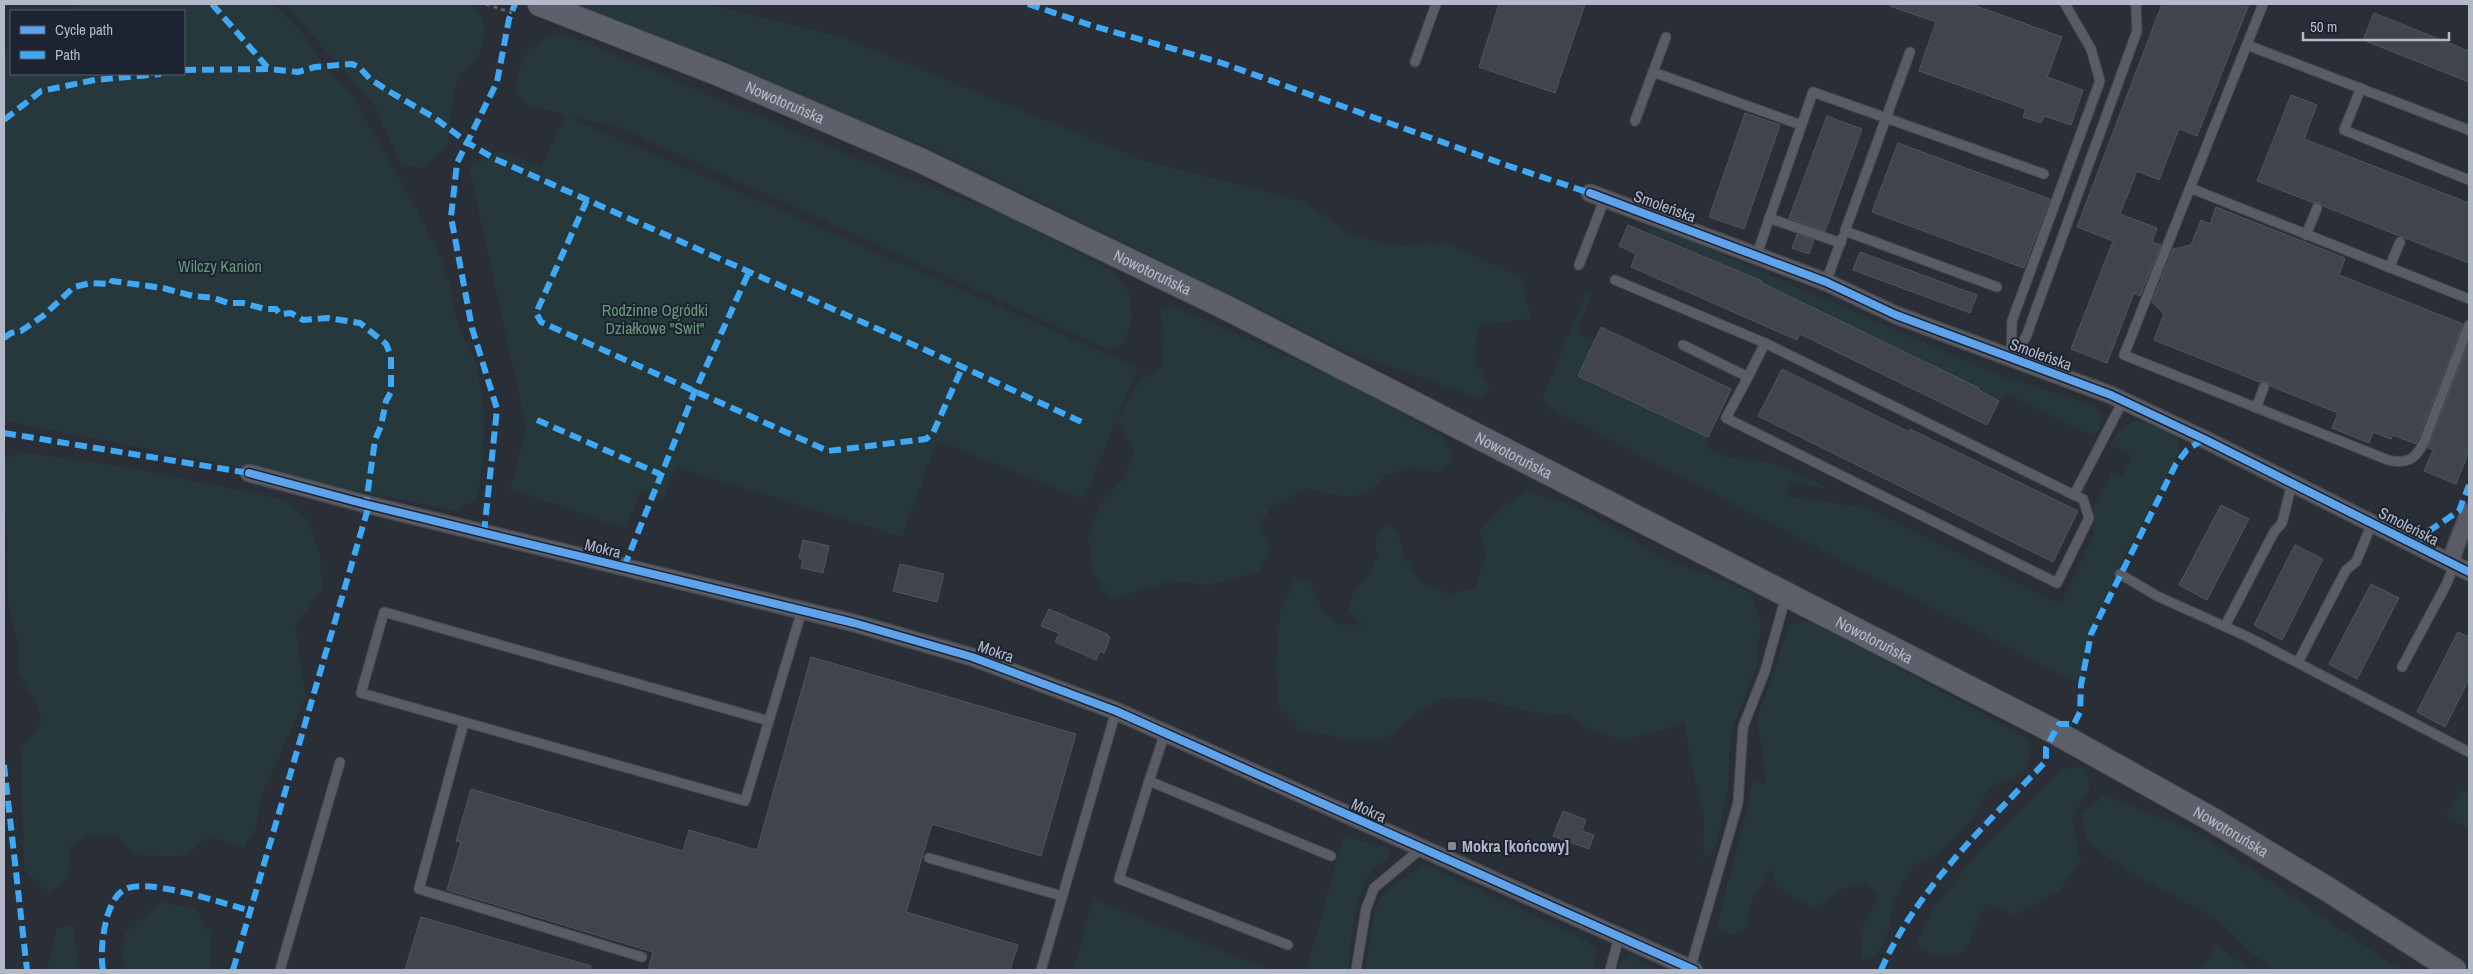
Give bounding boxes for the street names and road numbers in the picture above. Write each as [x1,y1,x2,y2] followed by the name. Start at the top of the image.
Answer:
[742,75,829,129] street label: Nowotoruńska
[1631,185,1700,228] street label: Smoleńska
[1110,244,1196,301] street label: Nowotoruńska
[2007,333,2076,376] street label: Smoleńska
[1472,426,1557,484] street label: Nowotoruńska
[2375,501,2444,551] street label: Smoleńska
[583,533,624,563] street label: Mokra
[1832,611,1917,669] street label: Nowotoruńska
[975,635,1017,668] street label: Mokra
[1348,793,1391,828] street label: Mokra
[2190,800,2273,863] street label: Nowotoruńska

